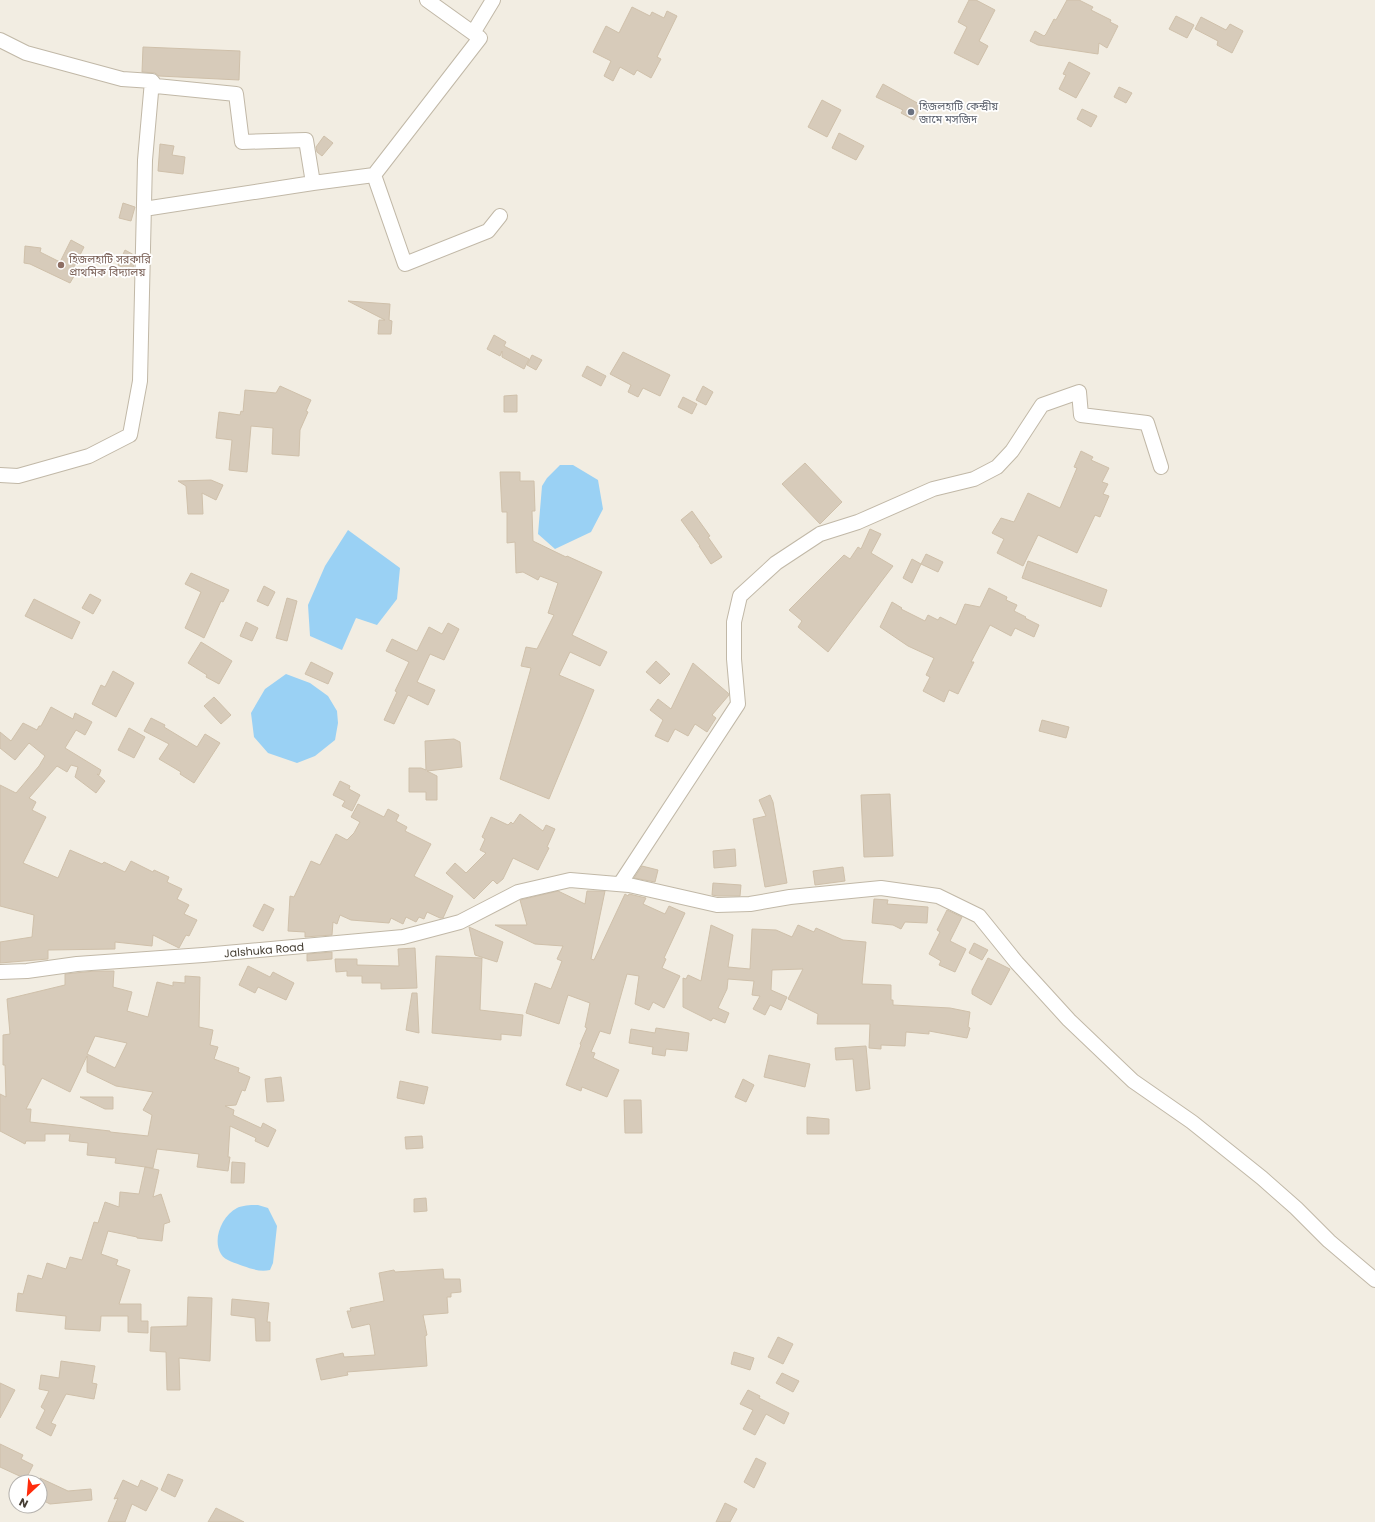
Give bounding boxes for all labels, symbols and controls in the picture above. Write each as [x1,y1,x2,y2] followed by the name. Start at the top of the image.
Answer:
[918,98,998,127] place label: হিজলহাটি কেন্দ্রীয় জামে মসজিদ
[906,107,916,117] marker: হিজলহাটি কেন্দ্রীয় জামে মসজিদ
[68,251,151,280] place label: হিজলহাটি সরকারি প্রাথমিক বিদ্যালয়
[56,260,66,270] marker: হিজলহাটি সরকারি প্রাথমিক বিদ্যালয়
[223,939,305,961] street label: Jalshuka Road
[8,1474,48,1514] north arrow
[16,1494,31,1512] text: N

